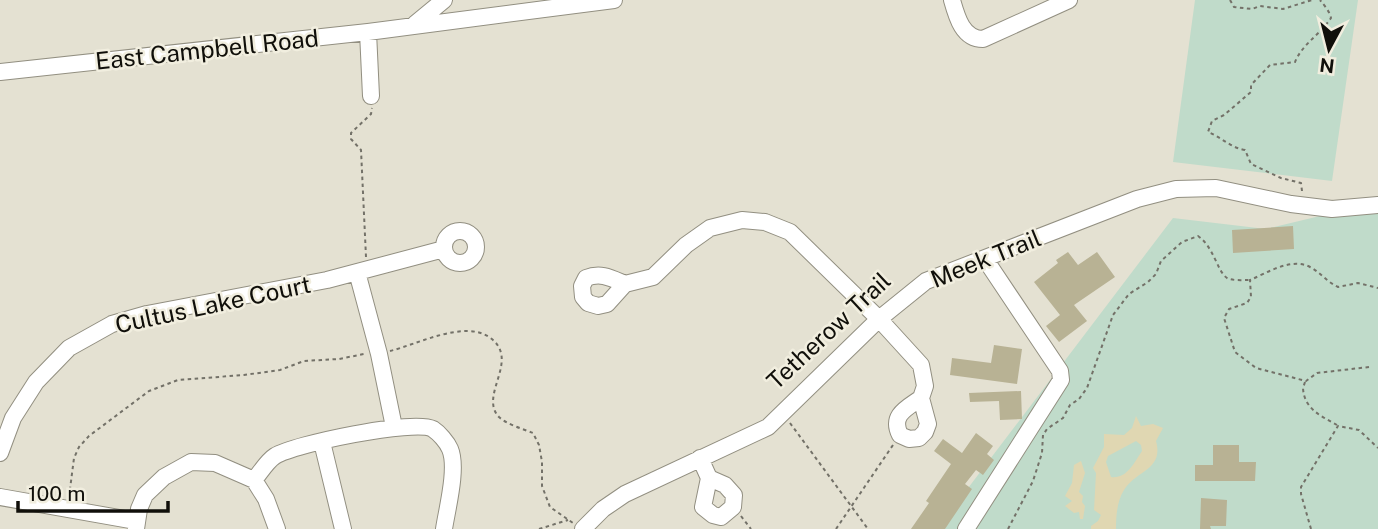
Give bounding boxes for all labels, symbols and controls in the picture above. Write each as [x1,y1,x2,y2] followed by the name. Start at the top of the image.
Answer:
[1294,14,1364,84] north arrow
[94,23,320,75] street label: East Campbell Road
[1318,54,1336,78] text: N
[926,223,1045,293] street label: Meek Trail
[761,266,896,395] street label: Tetherow Trail
[112,270,313,338] street label: Cultus Lake Court
[18,470,168,514] scale bar
[28,481,85,506] text: 100 m

